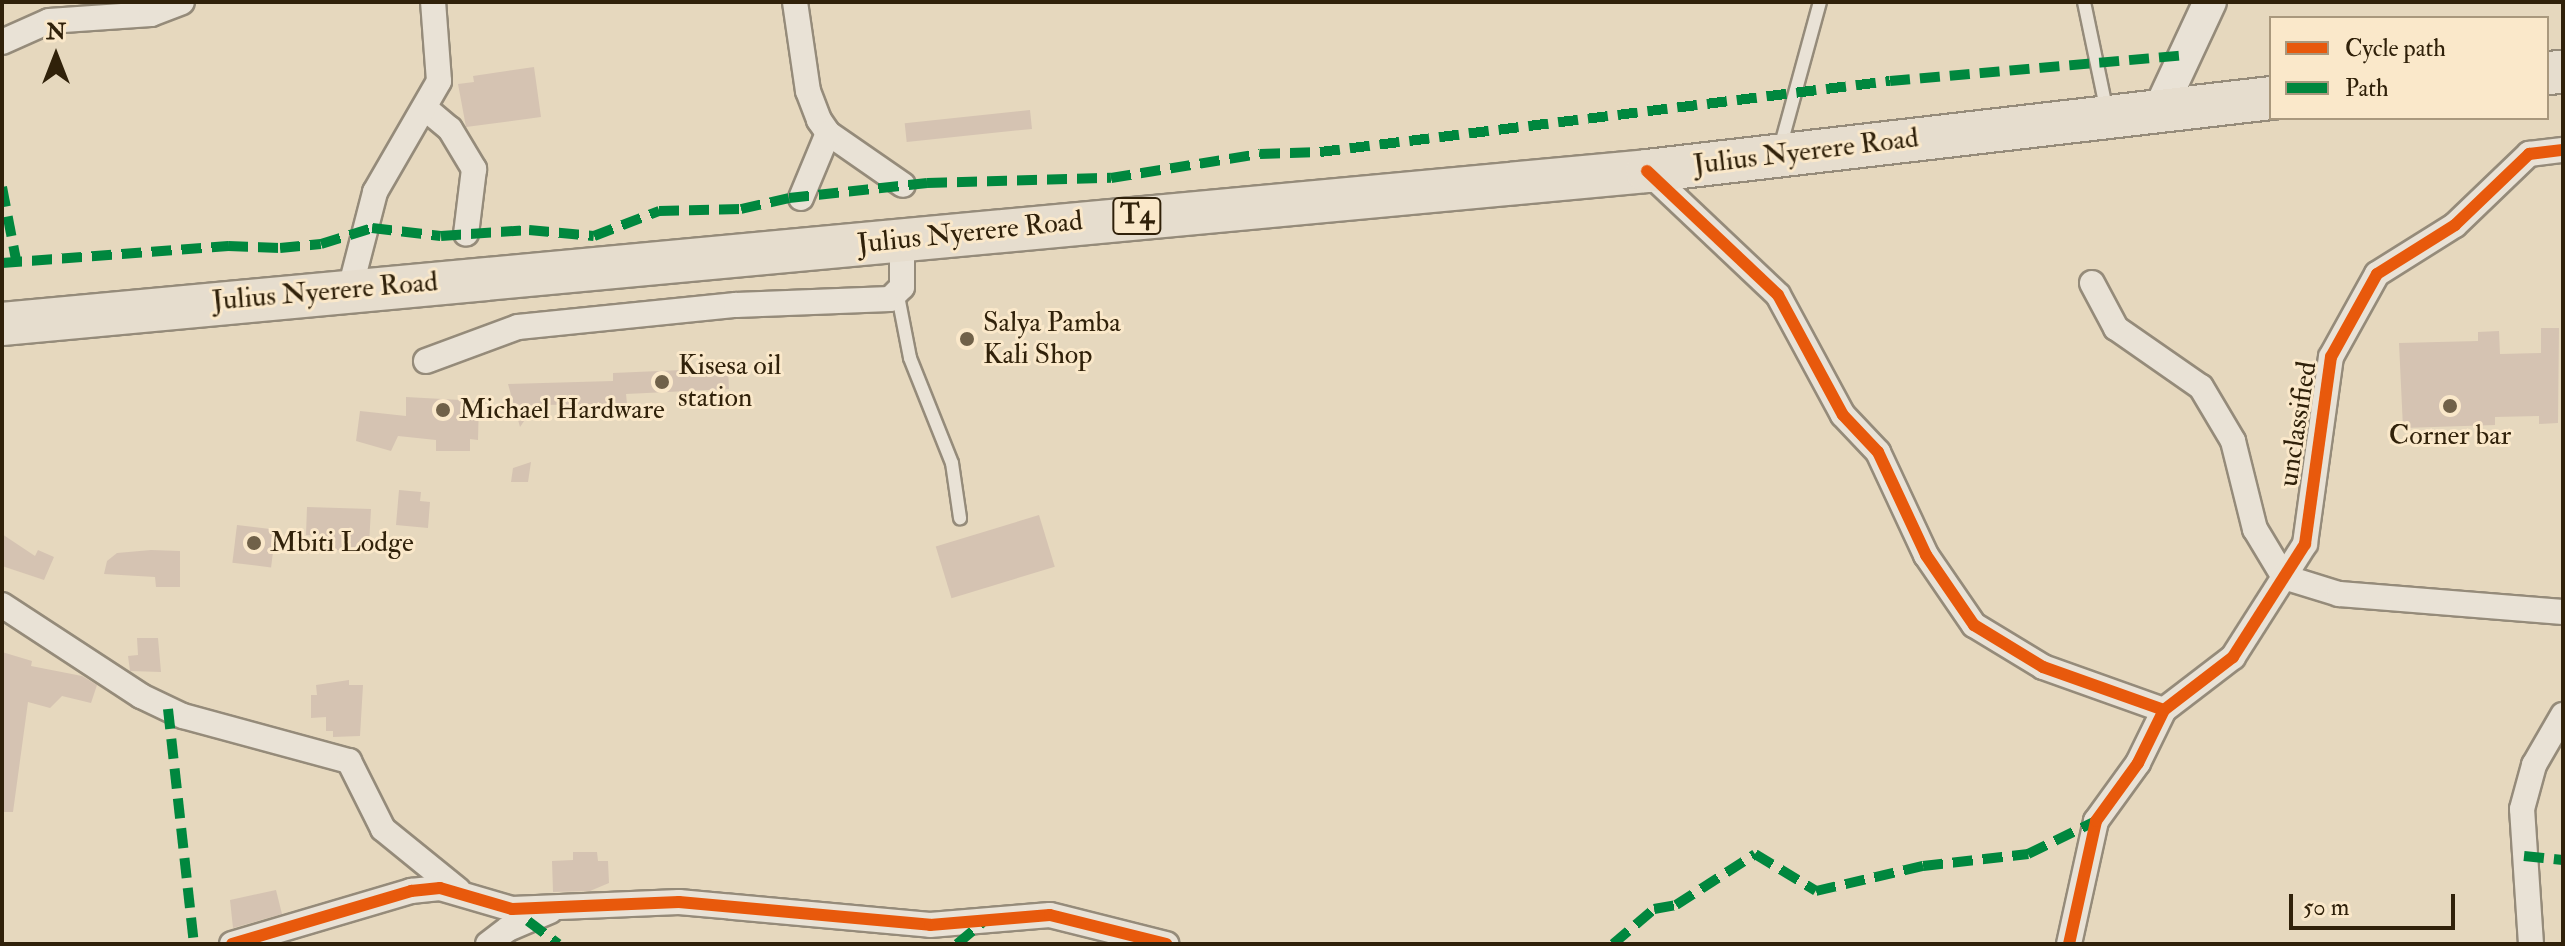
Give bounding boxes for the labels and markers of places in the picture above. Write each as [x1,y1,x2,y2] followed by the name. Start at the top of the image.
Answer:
[983,306,1121,372] place label: Salya Pamba Kali Shop
[958,330,976,348] marker: Salya Pamba Kali Shop
[678,349,781,415] place label: Kisesa oil station
[653,373,671,391] marker: Kisesa oil station
[459,393,665,427] place label: Michael Hardware
[2441,397,2459,415] marker: Corner bar
[434,401,452,419] marker: Michael Hardware
[2389,419,2511,453] place label: Corner bar
[270,526,414,560] place label: Mbiti Lodge
[245,534,263,552] marker: Mbiti Lodge

